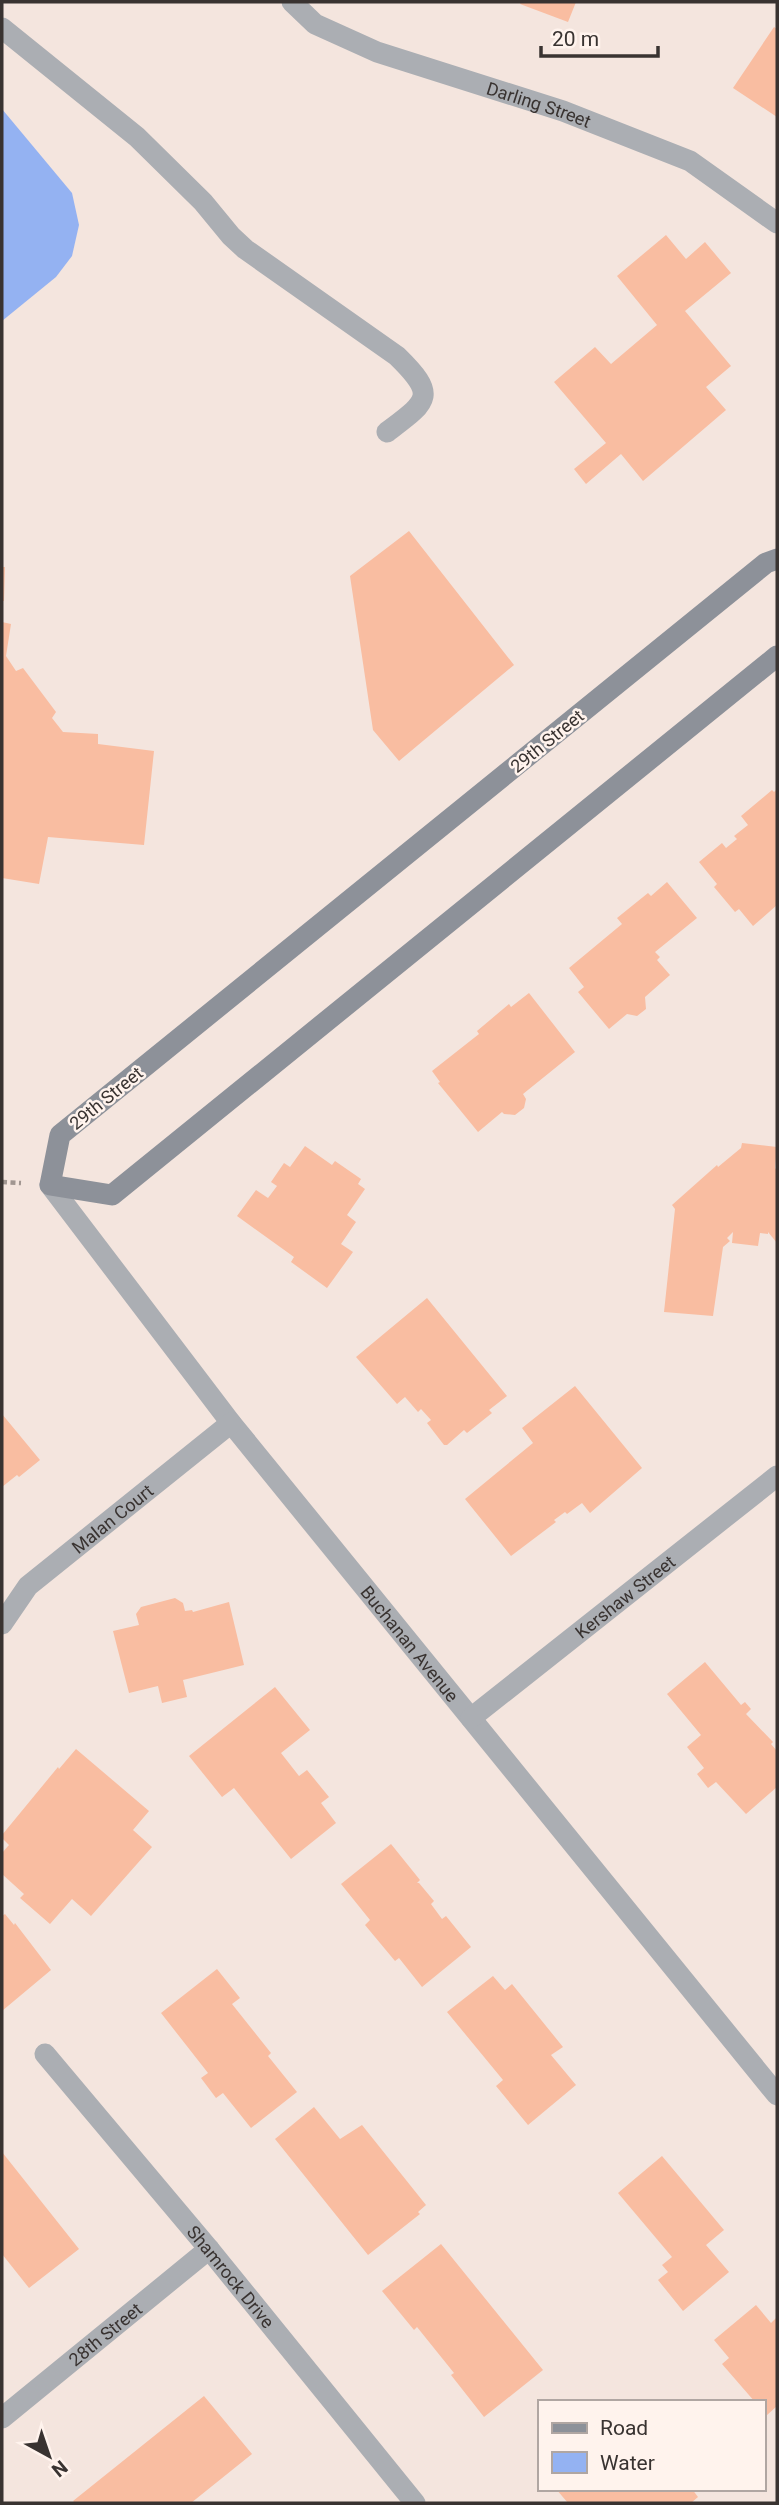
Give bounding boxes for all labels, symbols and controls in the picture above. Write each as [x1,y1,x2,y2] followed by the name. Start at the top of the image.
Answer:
[541,14,658,58] scale bar
[552,27,599,51] text: 20 m
[484,77,594,132] street label: Darling Street
[506,705,588,777] street label: 29th Street
[65,1062,147,1134] street label: 29th Street
[67,1479,157,1557] street label: Malan Court
[571,1551,679,1642] street label: Kershaw Street
[357,1581,463,1706] street label: Buchanan Avenue
[183,2221,279,2332] street label: Shamrock Drive
[64,2298,146,2370] street label: 28th Street
[538,2400,765,2491] legend
[600,2416,648,2440] text: Road
[14,2421,84,2491] north arrow
[600,2451,655,2475] text: Water
[47,2456,72,2482] text: N

